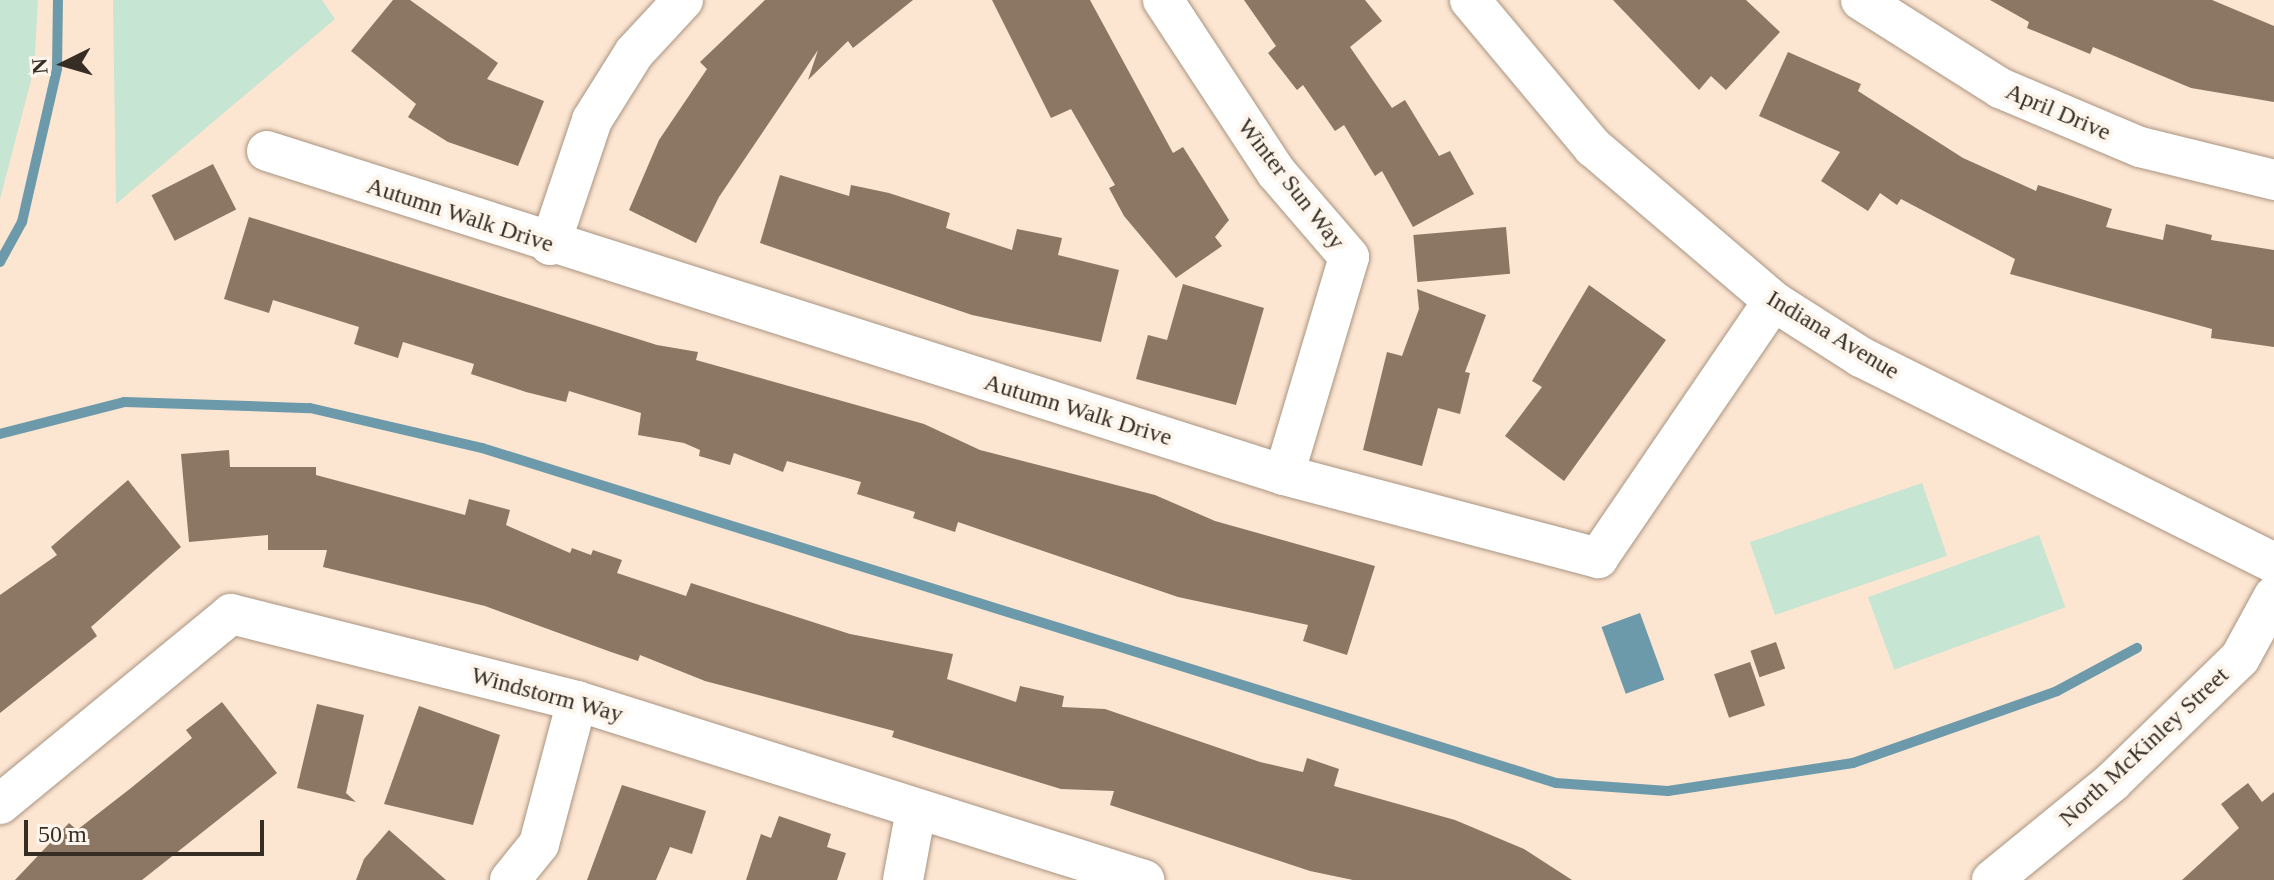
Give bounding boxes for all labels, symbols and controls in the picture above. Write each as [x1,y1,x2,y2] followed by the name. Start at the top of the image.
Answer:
[24,24,104,104] north arrow
[26,57,53,75] text: N
[2001,77,2115,147] street label: April Drive
[1231,113,1351,255] street label: Winter Sun Way
[363,171,557,259] street label: Autumn Walk Drive
[1761,284,1905,386] street label: Indiana Avenue
[980,368,1176,452] street label: Autumn Walk Drive
[468,661,626,729] street label: Windstorm Way
[2053,661,2235,833] street label: North McKinley Street
[28,804,268,854] scale bar
[38,821,87,847] text: 50 m

